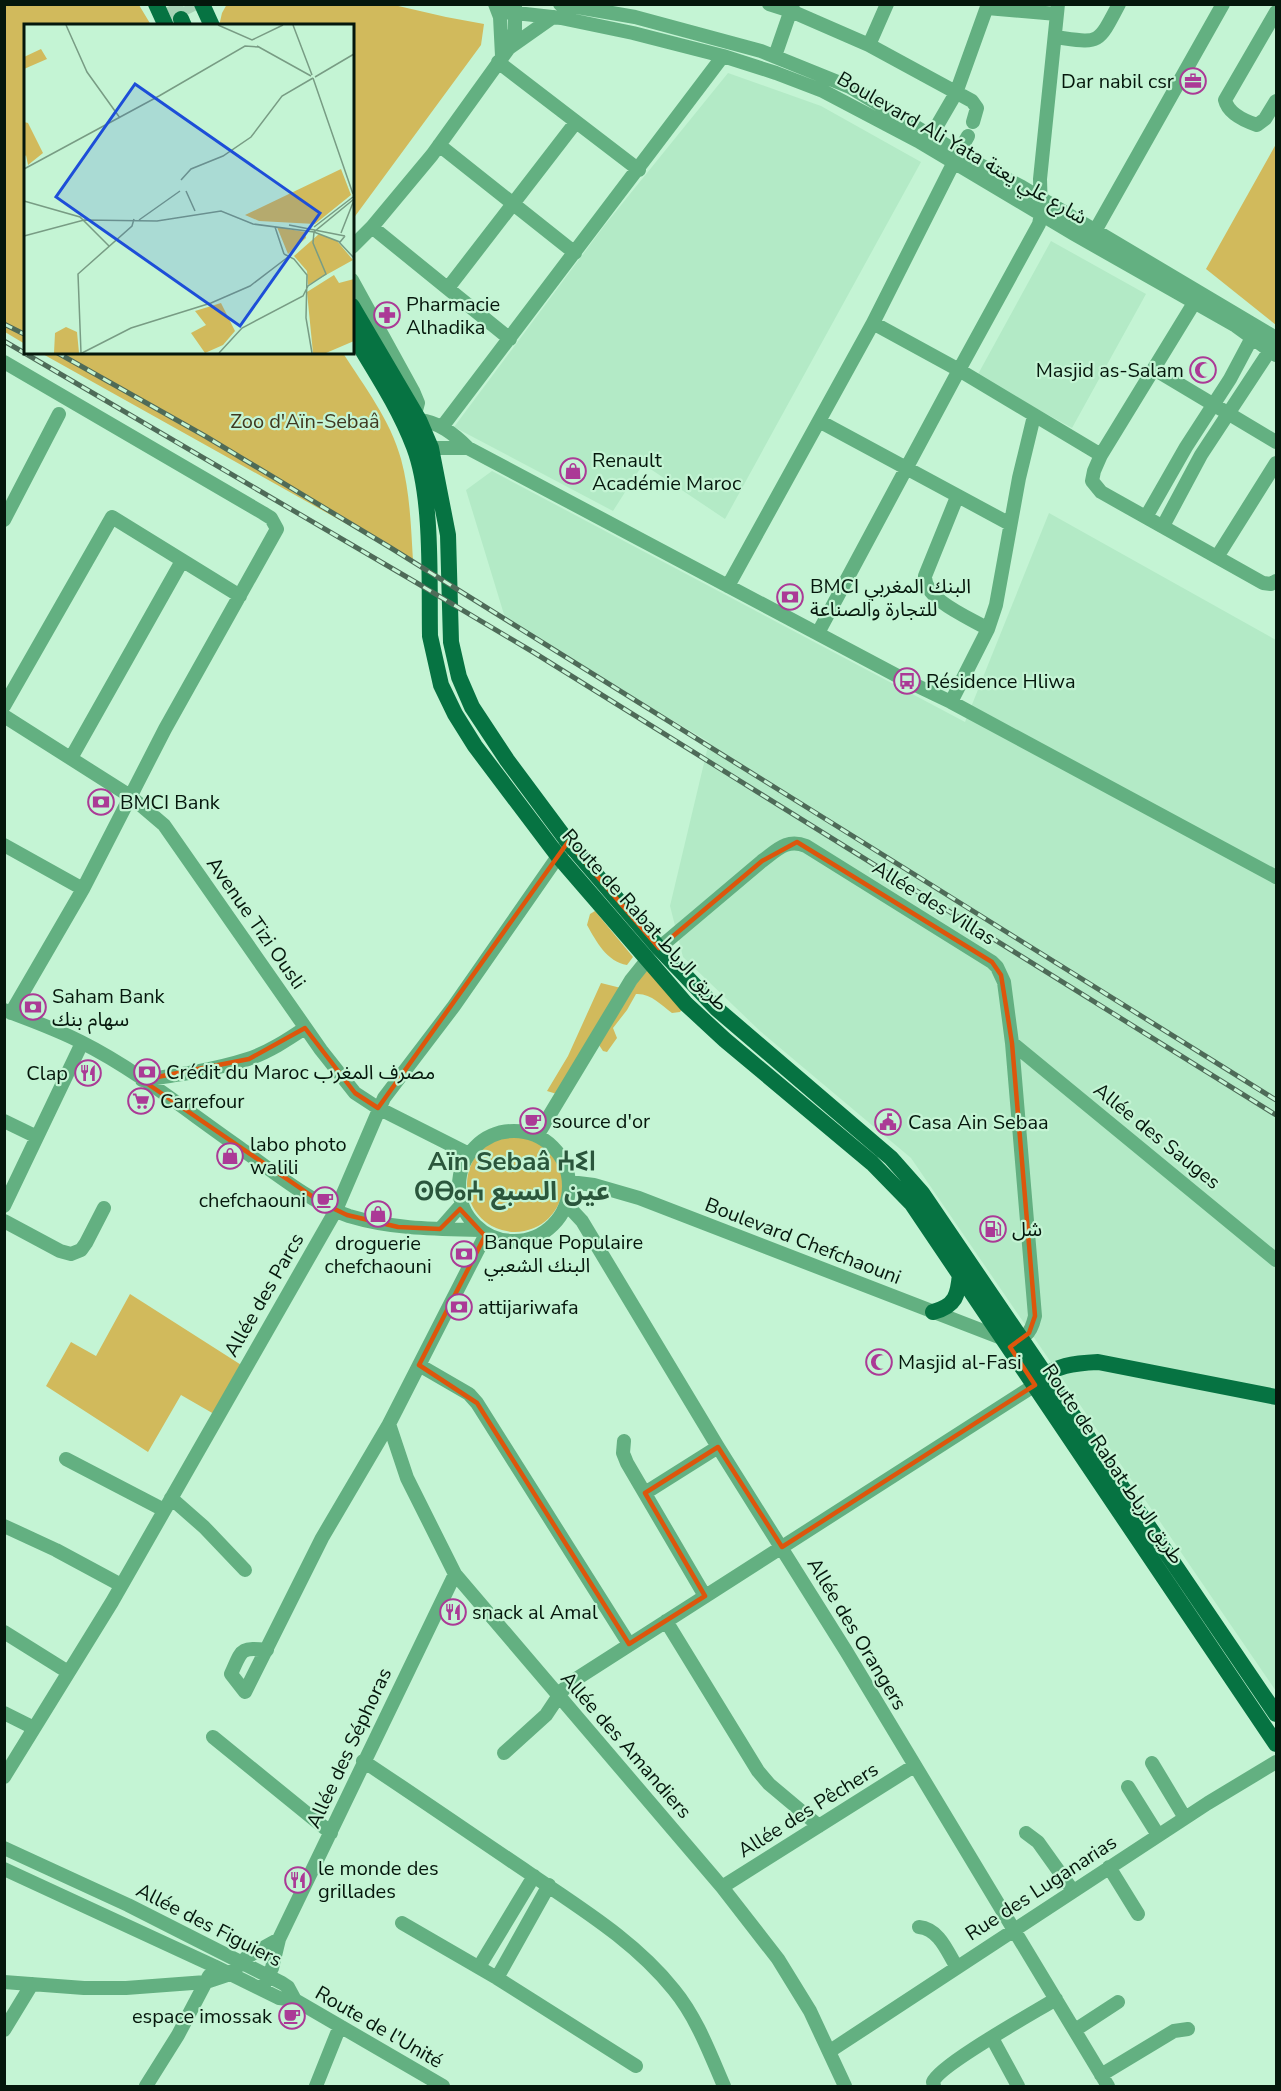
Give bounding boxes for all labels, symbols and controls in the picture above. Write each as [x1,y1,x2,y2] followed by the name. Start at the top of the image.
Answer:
[24,24,354,354] inset map
[831,65,1092,232] street label: Boulevard Ali Yata شارع علي يعتة
[1178,66,1208,96] office icon: Dar nabil csr
[1061,68,1174,95] place label: Dar nabil csr
[406,291,500,341] place label: Pharmacie Alhadika
[372,300,402,330] pharmacy icon: Pharmacie Alhadika
[1188,355,1218,385] mosque icon: Masjid as-Salam
[1036,357,1184,384] place label: Masjid as-Salam
[230,408,380,435] park label: Zoo d'Aïn-Sebaâ
[592,447,741,497] place label: Renault Académie Maroc
[558,456,588,486] shop icon: Renault Académie Maroc
[810,573,971,623] place label: BMCI البنك المغربي للتجارة والصناعة
[775,582,805,612] bank icon: BMCI البنك المغربي للتجارة والصناعة
[892,666,922,696] bus stop icon: Résidence Hliwa
[926,668,1076,695] place label: Résidence Hliwa
[86,787,116,817] bank icon: BMCI Bank
[120,789,221,816] place label: BMCI Bank
[556,823,734,1017] street label: Route de Rabat طريق الرباط
[200,851,312,995] street label: Avenue Tizi Ousli
[867,854,1001,952] street label: Allée des Villas
[52,983,166,1034] place label: Saham Bank سهام بنك
[18,992,48,1022] bank icon: Saham Bank سهام بنك
[132,1057,162,1087] bank icon: Crédit du Maroc مصرف المغرب
[73,1058,103,1088] restaurant icon: Clap
[166,1059,435,1086] place label: Crédit du Maroc مصرف المغرب
[26,1060,68,1087] place label: Clap
[1088,1076,1226,1196] street label: Allée des Sauges
[126,1086,156,1116] supermarket icon: Carrefour
[160,1088,244,1115] place label: Carrefour
[518,1106,548,1136] cafe icon: source d'or
[873,1107,903,1137] public building icon: Casa Ain Sebaa
[552,1108,650,1135] place label: source d'or
[908,1109,1049,1136] place label: Casa Ain Sebaa
[250,1131,347,1181] place label: labo photo walili
[215,1141,245,1171] shop icon: labo photo walili
[414,1144,610,1210] district label: Aïn Sebaâ ⵄⵉⵏ ⵙⴱⴰⵄ عين السبع
[310,1185,340,1215] cafe icon: chefchaouni
[199,1187,306,1214] place label: chefchaouni
[701,1191,905,1291] street label: Boulevard Chefchaouni
[363,1199,393,1229] shop icon: droguerie chefchaouni
[978,1214,1008,1244] fuel station icon: شل
[1012,1216,1042,1243] place label: شل
[218,1228,310,1362] street label: Allée des Parcs
[484,1229,643,1280] place label: Banque Populaire البنك الشعبي
[324,1230,432,1280] place label: droguerie chefchaouni
[449,1239,479,1269] bank icon: Banque Populaire البنك الشعبي
[444,1292,474,1322] bank icon: attijariwafa
[478,1294,578,1321] place label: attijariwafa
[864,1347,894,1377] mosque icon: Masjid al-Fasi
[898,1349,1022,1376] place label: Masjid al-Fasi
[1036,1358,1190,1570] street label: Route de Rabat طريق الرباط
[801,1553,913,1715] street label: Allée des Orangers
[438,1597,468,1627] restaurant icon: snack al Amal
[472,1599,598,1626] place label: snack al Amal
[300,1663,398,1833] street label: Allée des Séphoras
[554,1666,698,1824] street label: Allée des Amandiers
[733,1756,883,1864] street label: Allée des Pêchers
[960,1829,1122,1947] street label: Rue des Luganarias
[318,1855,439,1905] place label: le monde des grillades
[283,1865,313,1895] restaurant icon: le monde des grillades
[131,1877,287,1973] street label: Allée des Figuiers
[310,1979,448,2075] street label: Route de l'Unité
[277,2001,307,2031] cafe icon: espace imossak
[132,2003,273,2030] place label: espace imossak

